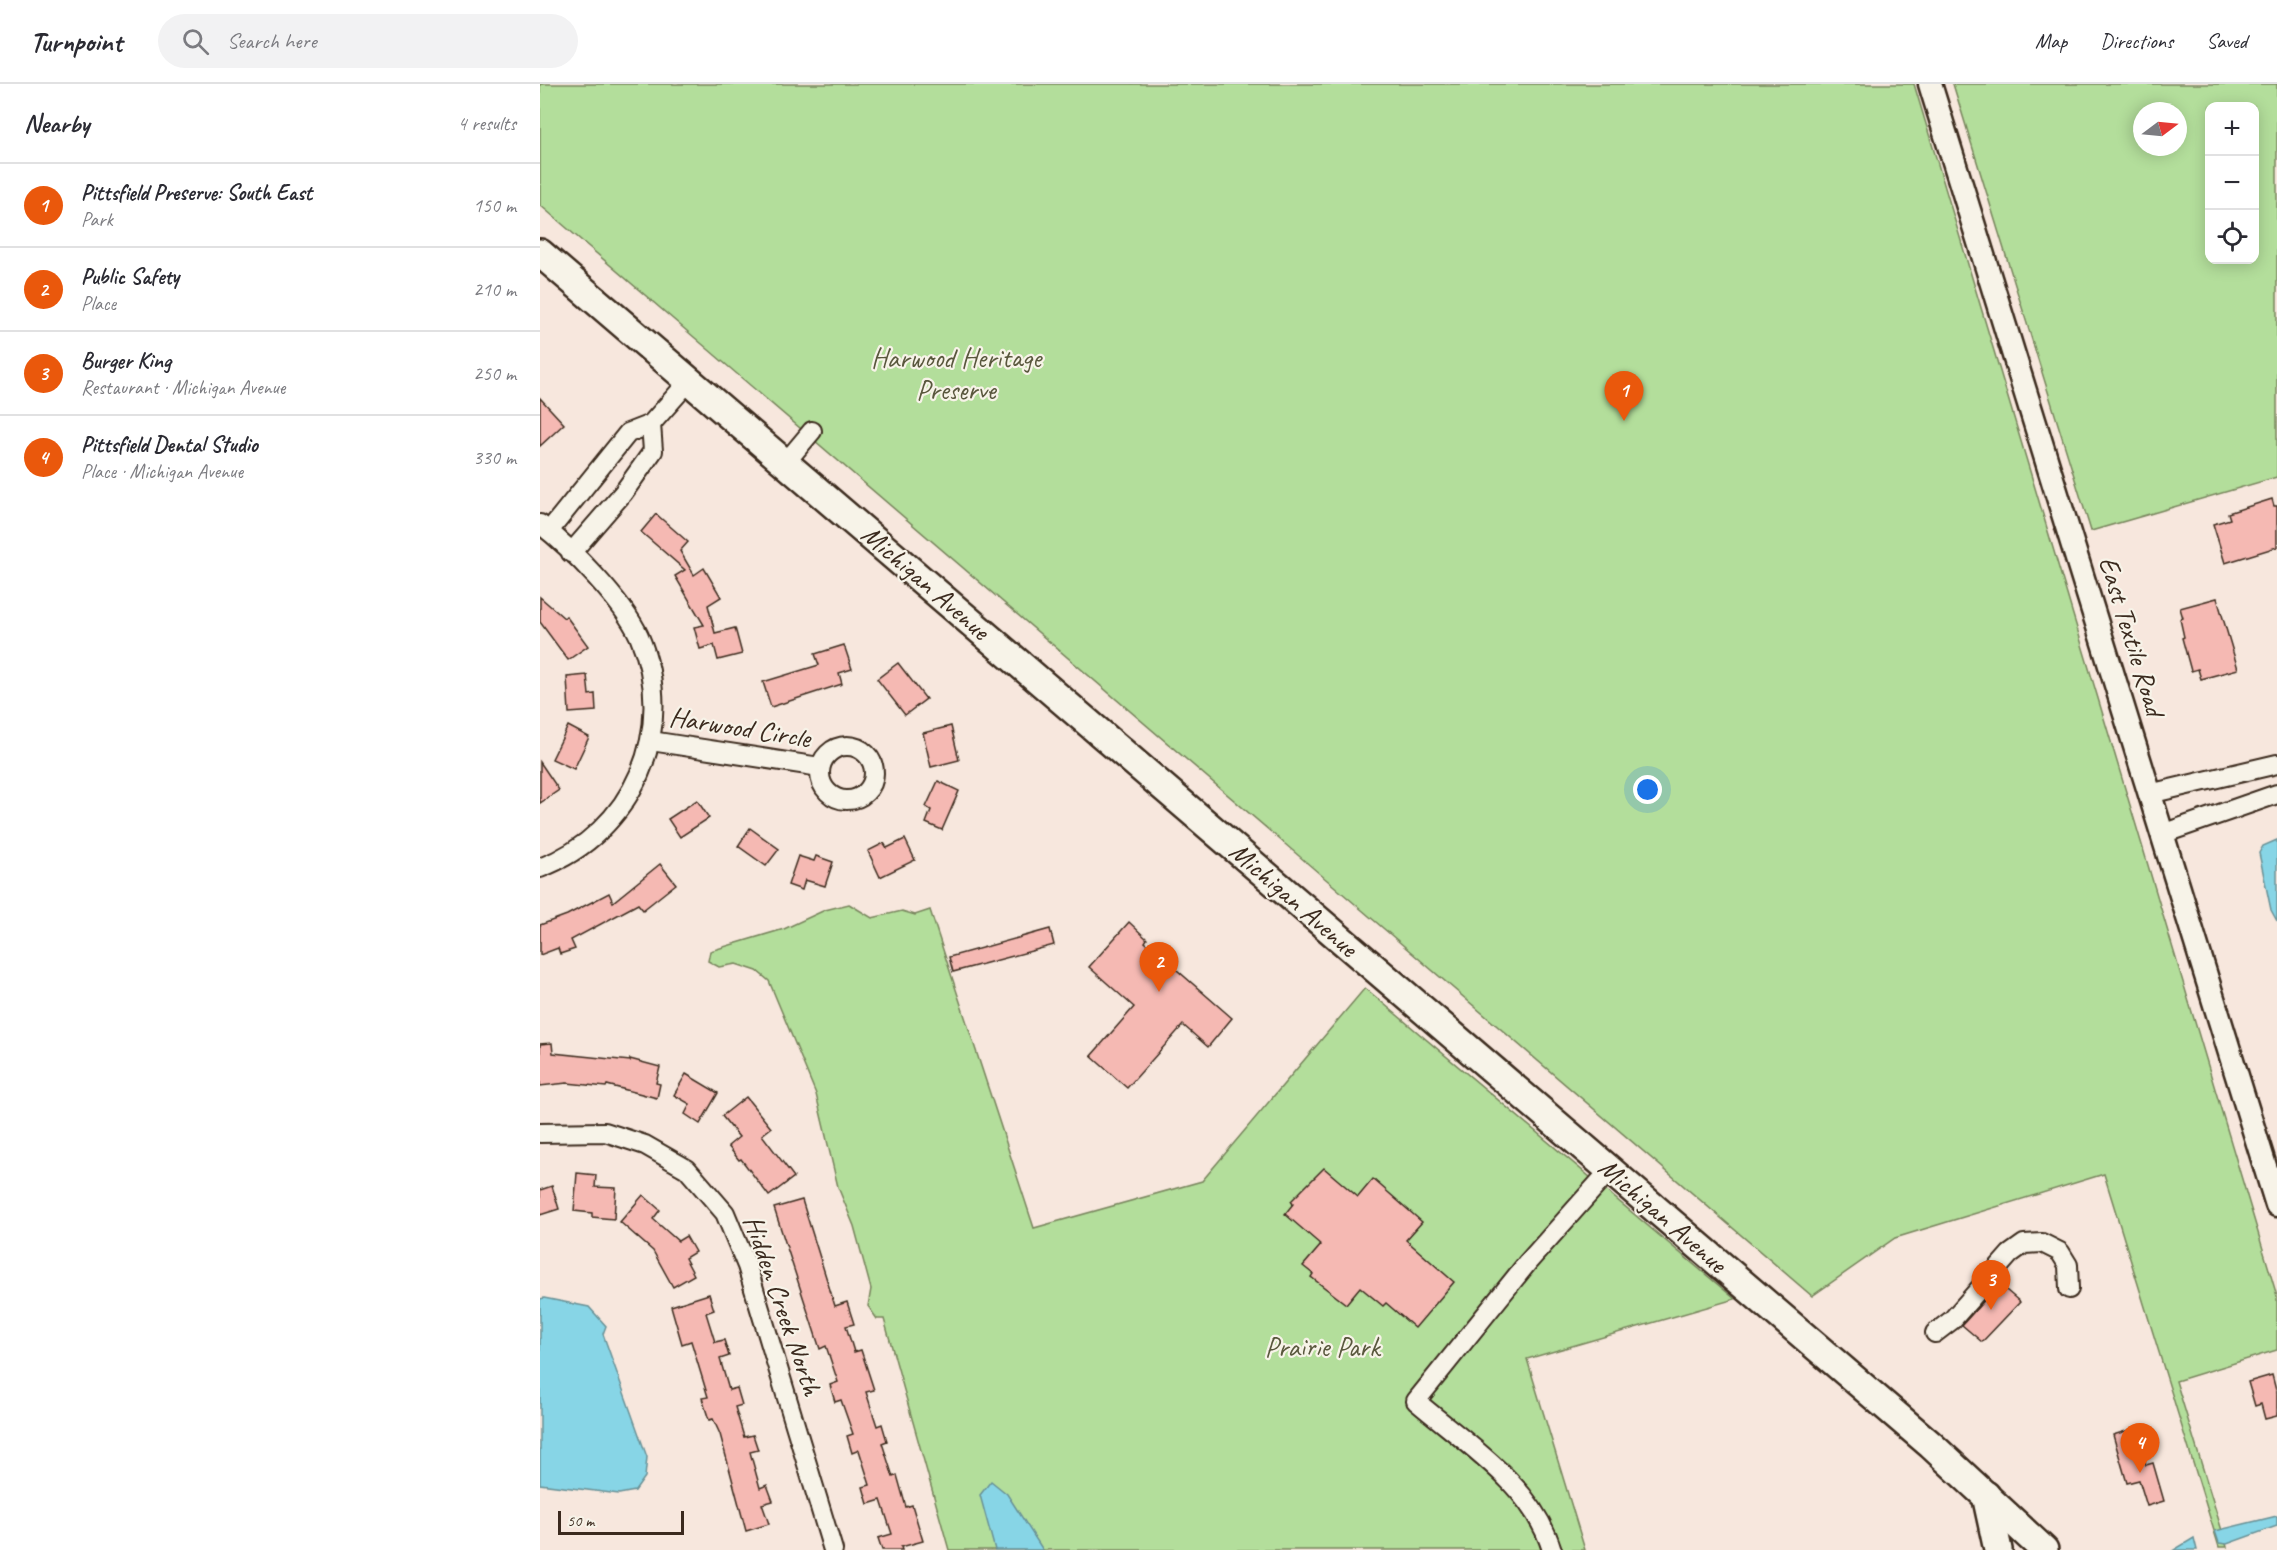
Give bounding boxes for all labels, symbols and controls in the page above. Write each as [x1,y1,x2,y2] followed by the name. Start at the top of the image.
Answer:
[158,14,578,68] search box
[30,24,122,59] text: Turnpoint
[179,25,212,58] icon: search
[227,27,317,55] text: Search here
[2035,28,2067,54] text: Map
[2100,28,2173,54] text: Directions
[2206,28,2247,54] text: Saved
[2133,102,2187,156] north arrow
[2205,102,2259,264] map controls
[2205,102,2259,156] button: +
[24,107,89,140] text: Nearby
[457,111,516,136] text: 4 results
[2205,156,2259,210] button: −
[81,179,312,207] text: Pittsfield Preserve: South East
[39,193,48,218] text: 1
[473,193,516,218] text: 150 m
[81,207,113,232] text: Park
[2205,210,2259,264] button: locate
[81,263,179,291] text: Public Safety
[39,277,48,302] text: 2
[473,277,516,302] text: 210 m
[81,291,116,316] text: Place
[871,340,1043,407] park label: Harwood Heritage Preserve
[81,347,171,375] text: Burger King
[39,361,48,386] text: 3
[473,361,516,386] text: 250 m
[1604,372,1644,421] pin: 1
[81,375,285,400] text: Restaurant · Michigan Avenue
[81,431,258,459] text: Pittsfield Dental Studio
[39,445,48,470] text: 4
[473,445,516,470] text: 330 m
[81,459,243,484] text: Place · Michigan Avenue
[855,517,999,649] street label: Michigan Avenue
[2091,552,2174,724] street label: East Textile Road
[667,699,815,756] street label: Harwood Circle
[1633,775,1662,804] your location
[1223,834,1367,966] street label: Michigan Avenue
[1140,942,1178,992] pin: 2
[1592,1150,1736,1282] street label: Michigan Avenue
[736,1210,831,1401] street label: Hidden Creek North
[1972,1260,2010,1310] pin: 3
[1265,1329,1382,1364] park label: Prairie Park
[2120,1424,2160,1473] pin: 4
[558,1508,684,1536] scale bar
[567,1511,594,1531] text: 50 m

